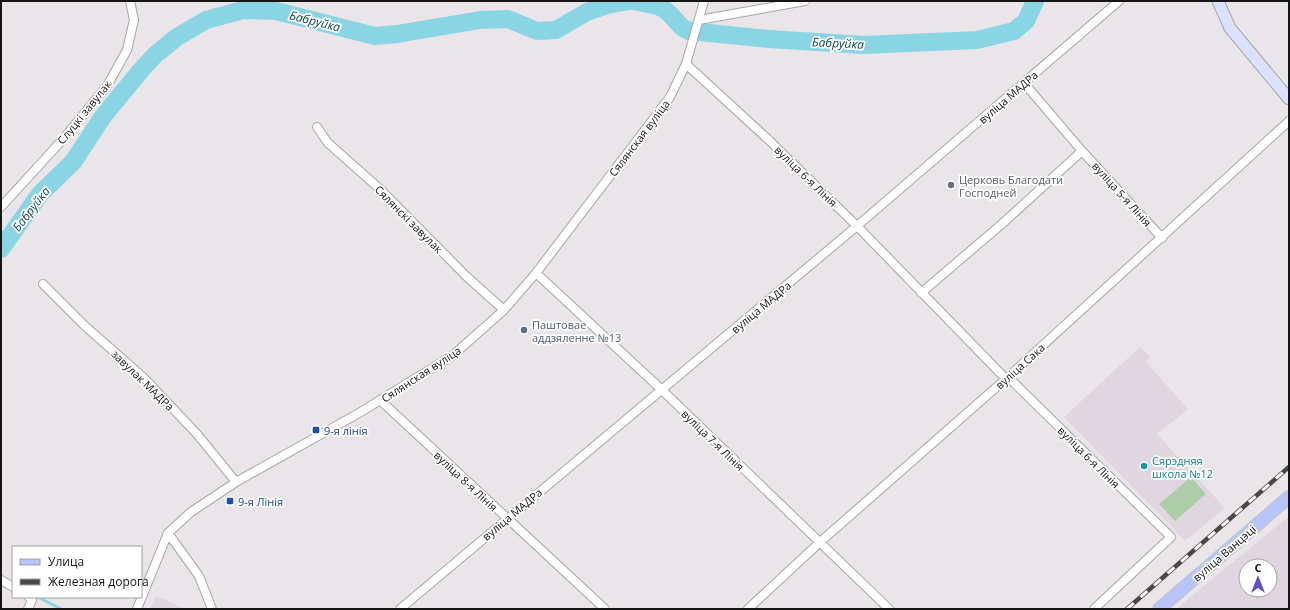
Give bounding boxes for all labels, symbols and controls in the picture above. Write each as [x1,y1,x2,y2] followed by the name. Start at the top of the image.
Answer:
[288,6,342,36] water label: Бабруйка
[812,33,865,53] water label: Бабруйка
[975,67,1041,127] street label: вуліца МАДРа
[54,77,115,147] street label: Слуцкі завулак
[605,97,673,179] street label: Сялянская вуліца
[771,142,841,210] street label: вуліца 6-я Лінія
[1089,159,1155,229] street label: вуліца 5-я Лінія
[959,172,1063,200] place label: Церковь Благодати Господней
[946,180,956,190] marker: Церковь Благодати Господней
[372,182,446,256] street label: Сялянскі завулак
[8,183,54,235] water label: Бабруйка
[728,278,794,336] street label: вуліца МАДРа
[532,317,621,345] place label: Паштовае аддзяленне №13
[519,325,529,335] marker: Паштовае аддзяленне №13
[992,340,1048,392] street label: вуліца Сака
[378,343,464,405] street label: Сялянская вуліца
[109,346,177,414] street label: завулак МАДРа
[678,406,748,474] street label: вуліца 7-я Лінія
[324,423,368,438] place label: 9-я лінія
[1055,423,1123,491] street label: вуліца 6-я Лінія
[311,425,321,435] marker: 9-я лінія
[431,448,501,514] street label: вуліца 8-я Лінія
[1152,453,1213,481] place label: Сярэдняя школа №12
[1139,461,1149,471] marker: Сярэдняя школа №12
[479,485,545,543] street label: вуліца МАДРа
[238,494,283,509] place label: 9-я Лінія
[225,496,235,506] marker: 9-я Лінія
[1189,521,1259,585] street label: вуліца Ванцэці
[12,546,142,598] legend
[48,553,84,570] text: Улица
[1238,558,1278,598] north arrow
[1254,560,1262,575] text: С
[48,573,149,590] text: Железная дорога

